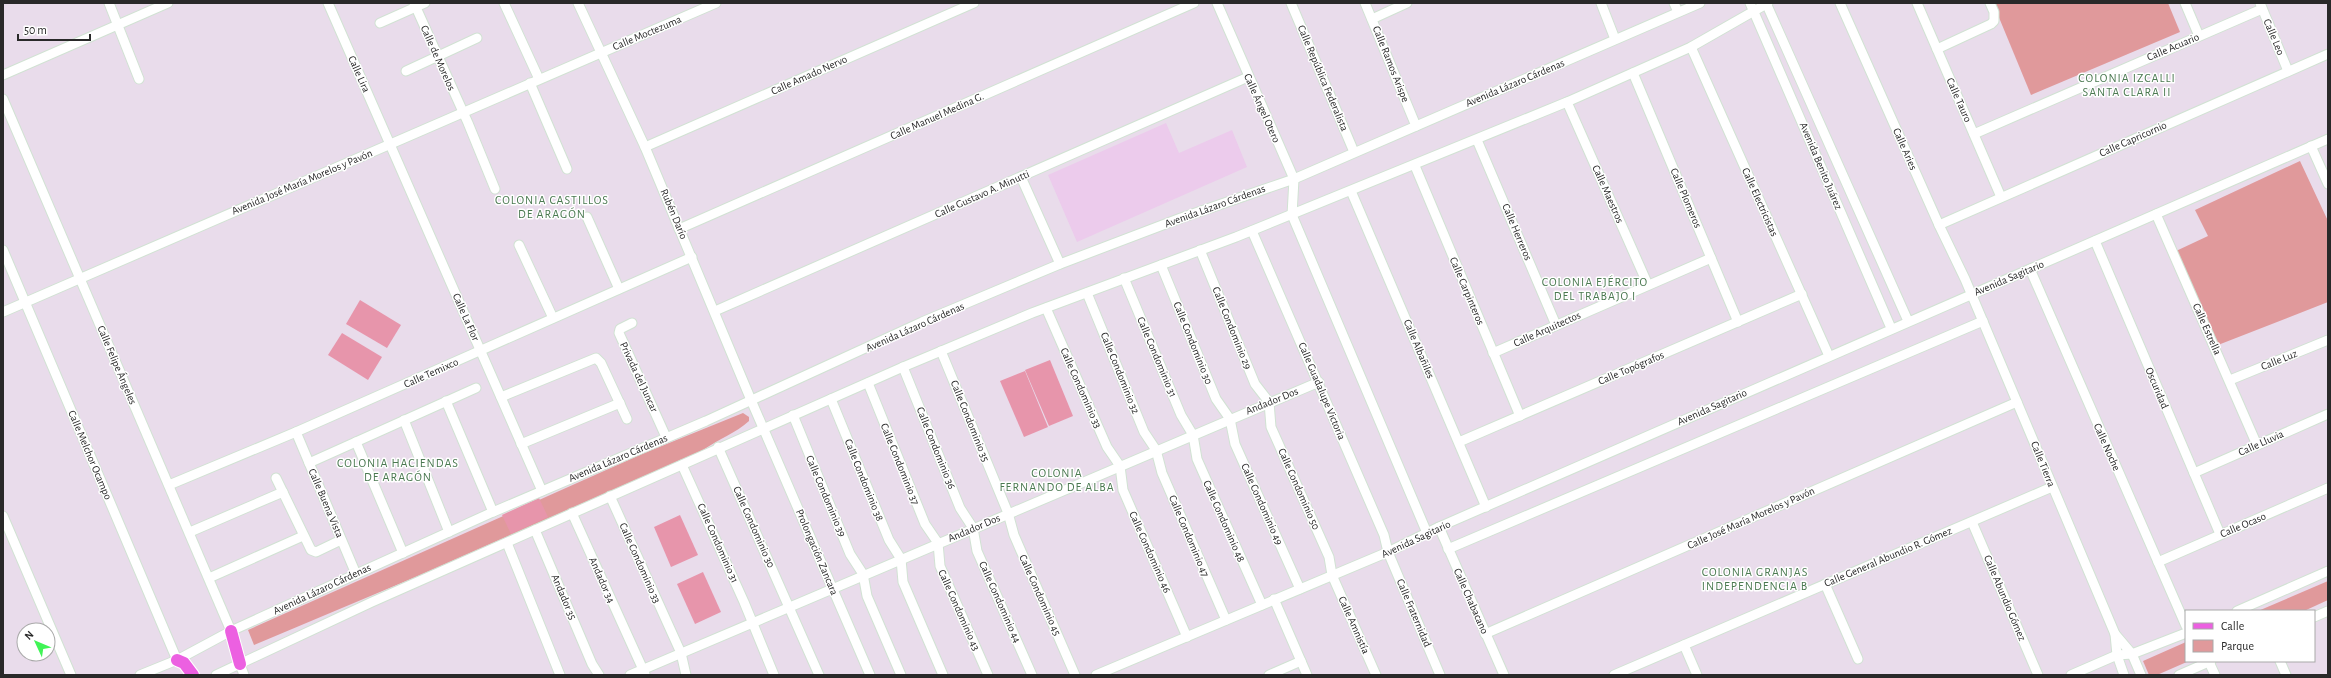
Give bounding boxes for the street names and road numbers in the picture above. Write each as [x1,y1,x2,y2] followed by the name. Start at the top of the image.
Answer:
[611,14,683,52] street label: Calle Moctezuma
[2262,17,2286,57] street label: Calle Leo
[1296,23,1350,133] street label: Calle República Federalista
[419,24,457,92] street label: Calle de Morelos
[1371,24,1411,104] street label: Calle Ramos Arispe
[2145,31,2201,63] street label: Calle Acuario
[769,53,849,97] street label: Calle Amado Nervo
[346,54,372,94] street label: Calle Lira
[1464,57,1566,109] street label: Avenida Lázaro Cárdenas
[1242,71,1283,144] street label: Calle Ángel Otero
[1944,76,1974,124] street label: Calle Tauro
[889,90,985,142] street label: Calle Manuel Medina G.
[2098,119,2168,159] street label: Calle Capricornio
[1798,121,1845,212] street label: Avenida Benito Juárez
[1891,126,1919,172] street label: Calle Aries
[230,147,374,217] street label: Avenida José María Morelos y Pavón
[1590,163,1626,225] street label: Calle Maestros
[1740,166,1780,238] street label: Calle Electricistas
[1668,167,1704,229] street label: Calle Plomeros
[933,168,1031,220] street label: Calle Gustavo A. Minutti
[1163,183,1267,229] street label: Avenida Lázaro Cárdenas
[659,187,689,241] street label: Rubén Darío
[1500,202,1534,262] street label: Calle Herreros
[1448,255,1486,327] street label: Calle Carpinteros
[1972,258,2046,298] street label: Avenida Sagitario
[1210,285,1254,371] street label: Calle Condominio 29
[451,292,482,343] street label: Calle La Flor
[864,300,966,354] street label: Avenida Lázaro Cárdenas
[1171,300,1215,386] street label: Calle Condominio 30
[2191,302,2223,356] street label: Calle Estrella
[1512,309,1582,349] street label: Calle Arquitectos
[1135,315,1179,399] street label: Calle Condominio 31
[1402,318,1436,380] street label: Calle Albañiles
[95,323,140,406] street label: Calle Felipe Ángeles
[1099,331,1141,415] street label: Calle Condominio 32
[618,340,660,414] street label: Privada del Juncar
[1296,341,1348,441] street label: Calle Guadalupe Victoria
[1058,346,1104,430] street label: Calle Condominio 33
[2259,348,2299,372] street label: Calle Luz
[1596,349,1666,387] street label: Calle Topógrafos
[402,356,460,390] street label: Calle Temixco
[2143,366,2171,410] street label: Oscuridad
[949,379,991,464] street label: Calle Condominio 35
[1244,385,1300,417] street label: Andador Dos
[1676,387,1748,427] street label: Avenida Sagitario
[915,405,957,491] street label: Calle Condominio 36
[66,409,114,501] street label: Calle Melchor Ocampo
[879,422,921,507] street label: Calle Condominio 37
[2092,422,2122,472] street label: Calle Noche
[2237,428,2285,458] street label: Calle Lluvia
[567,432,669,484] street label: Avenida Lázaro Cárdenas
[843,437,885,523] street label: Calle Condominio 38
[2029,440,2057,488] street label: Calle Tierra
[1276,447,1322,532] street label: Calle Condominio 50
[804,454,848,538] street label: Calle Condominio 39
[1239,462,1285,546] street label: Calle Condominio 49
[307,467,345,539] street label: Calle Buena Vista
[1201,479,1247,563] street label: Calle Condominio 48
[731,485,777,570] street label: Calle Condominio 30
[1686,485,1816,551] street label: Calle José María Morelos y Pavón
[1167,494,1211,579] street label: Calle Condominio 47
[696,502,740,584] street label: Calle Condominio 31
[794,507,840,597] street label: Prolongación Zancara
[1127,510,1173,594] street label: Calle Condominio 46
[2218,510,2268,540] street label: Calle Ocaso
[946,512,1002,544] street label: Andador Dos
[1380,518,1452,560] street label: Avenida Sagitario
[617,521,663,605] street label: Calle Condominio 33
[1822,525,1954,589] street label: Calle General Abundio R. Gómez
[1017,553,1063,638] street label: Calle Condominio 45
[1982,554,2028,643] street label: Calle Abundio Gómez
[587,555,617,605] street label: Andador 34
[977,559,1023,645] street label: Calle Condominio 44
[271,562,373,616] street label: Avenida Lázaro Cárdenas
[1452,567,1490,635] street label: Calle Chabacano
[936,568,982,653] street label: Calle Condominio 43
[550,573,579,622] street label: Andador 35
[1395,577,1433,649] street label: Calle Fraternidad
[1336,595,1372,655] street label: Calle Amnistía

